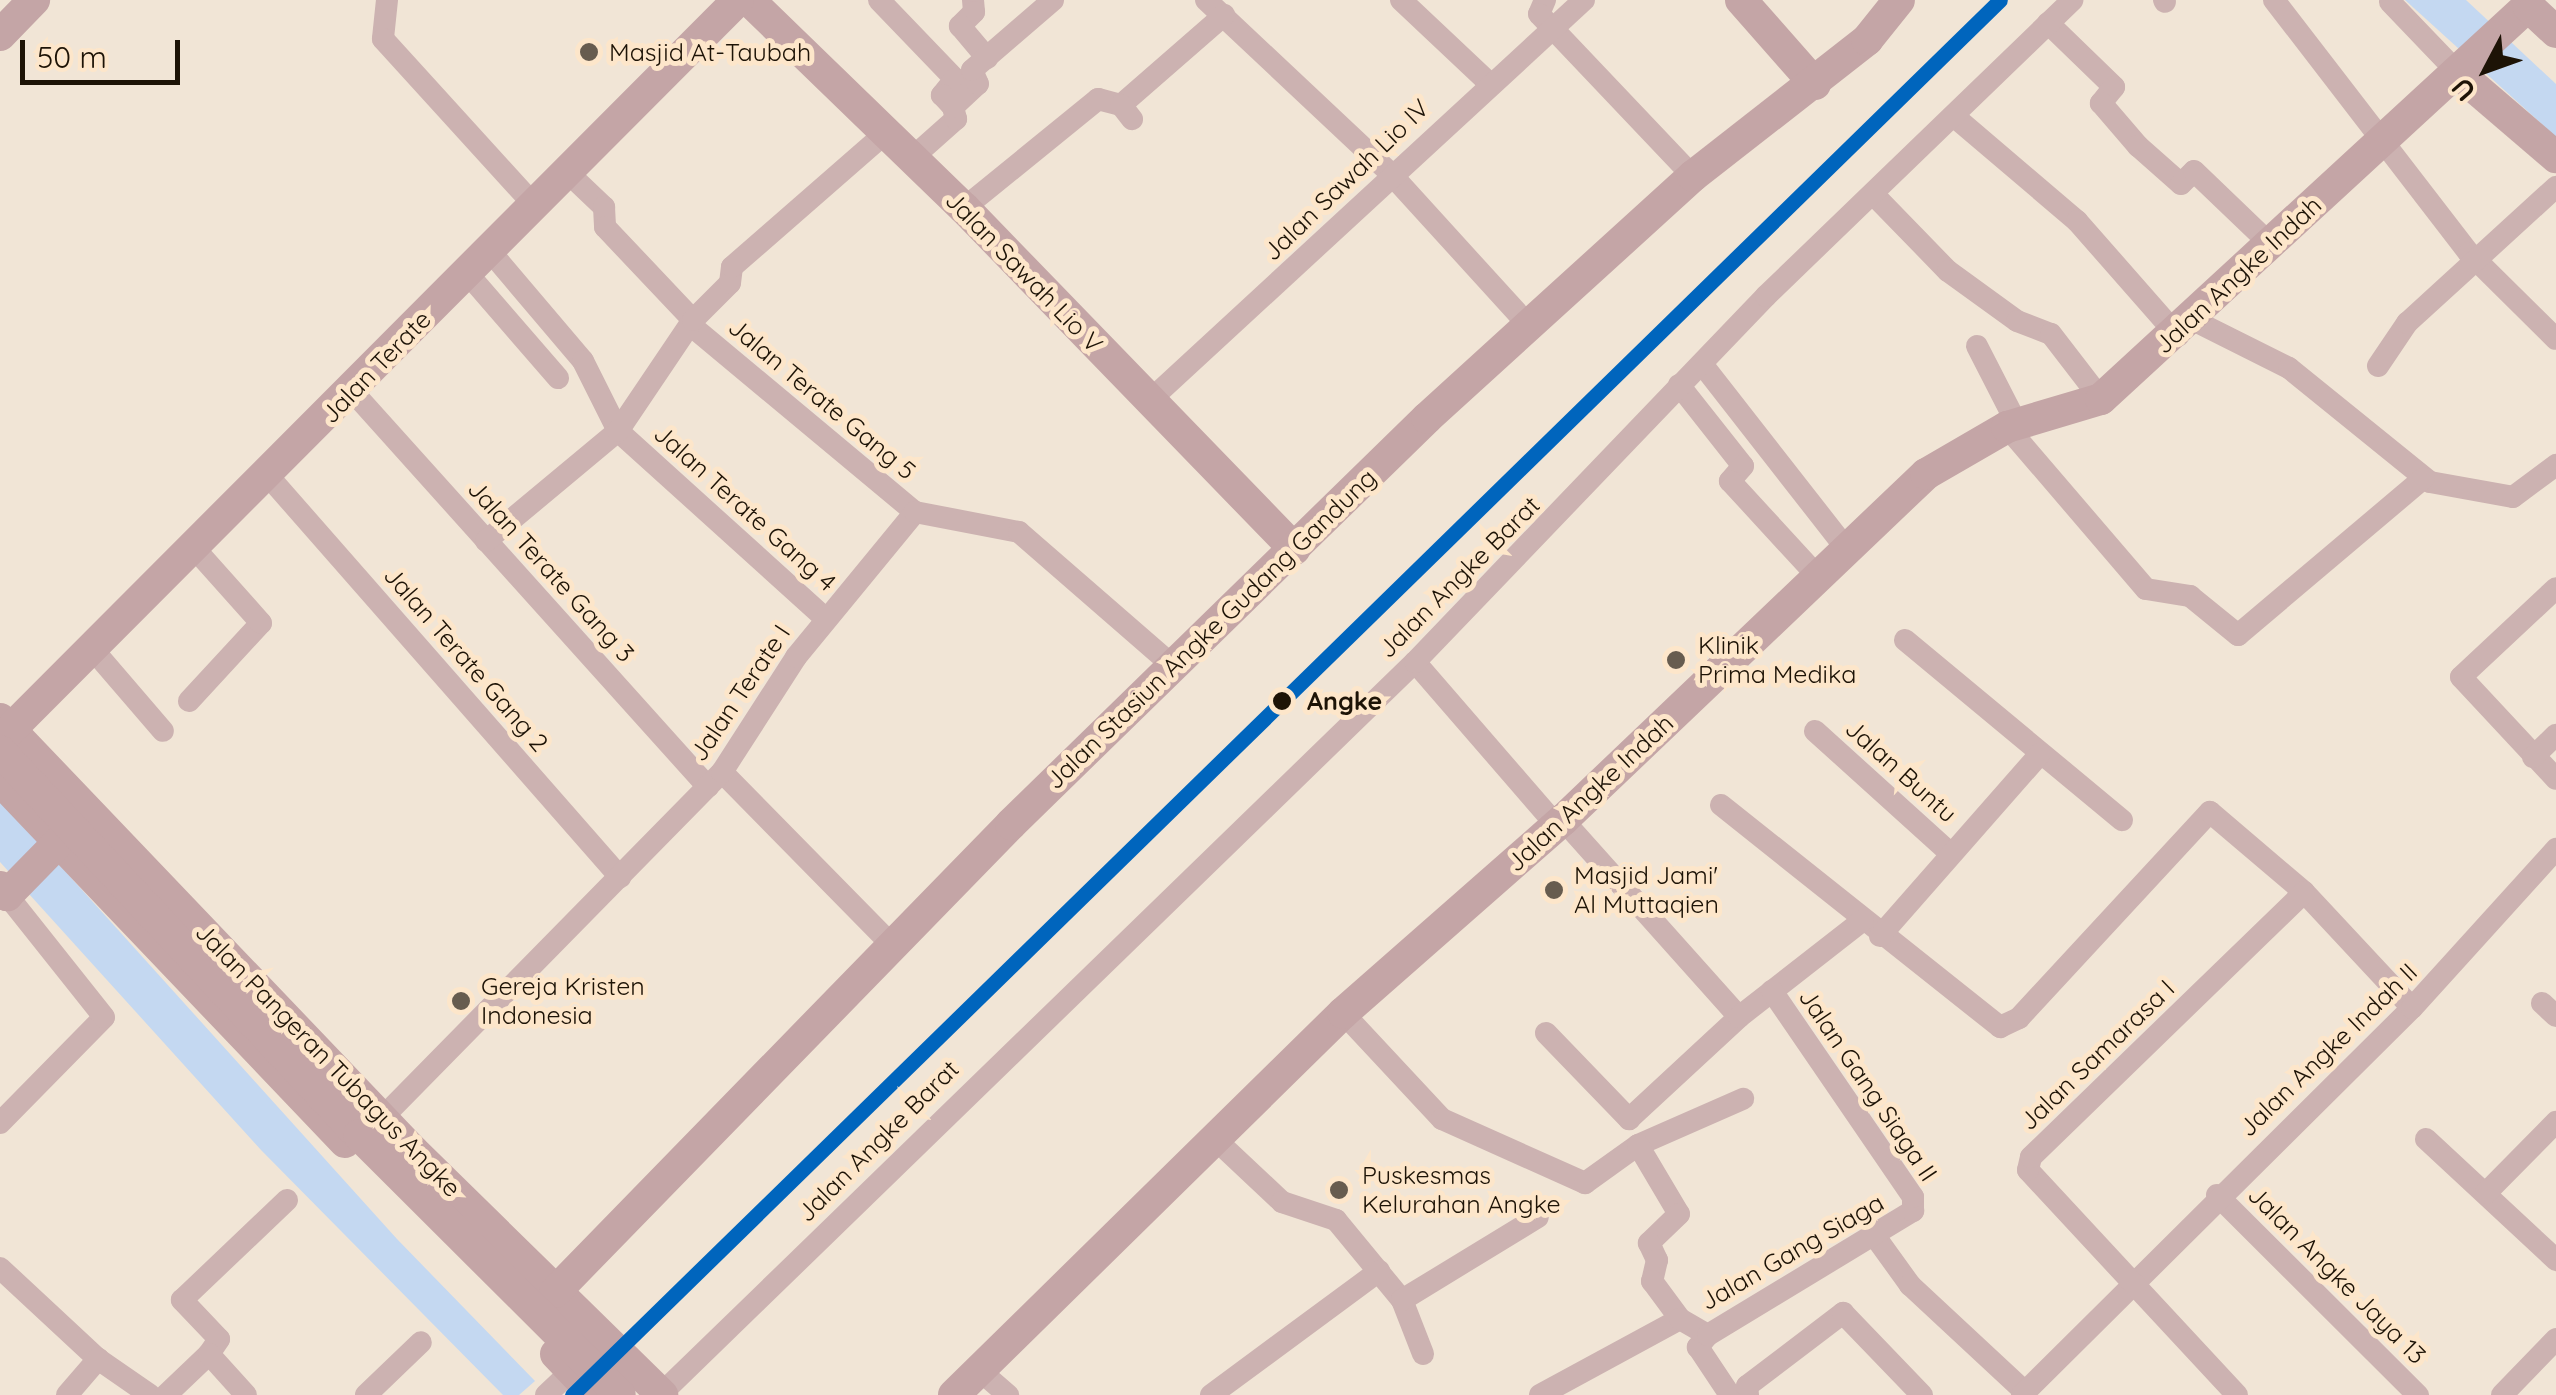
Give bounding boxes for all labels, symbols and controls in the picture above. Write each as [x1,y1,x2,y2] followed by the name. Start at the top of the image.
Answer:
[25,20,185,82] scale bar
[2436,20,2536,120] north arrow
[609,37,811,67] place label: Masjid At-Taubah
[37,38,107,76] text: 50 m
[578,41,600,63] marker: Masjid At-Taubah
[2443,71,2483,109] text: U
[1257,93,1435,267] street label: Jalan Sawah Lio IV
[939,185,1109,359] street label: Jalan Sawah Lio V
[2148,190,2328,360] street label: Jalan Angke Indah
[315,304,437,430] street label: Jalan Terate
[722,312,922,486] street label: Jalan Terate Gang 5
[648,418,842,598] street label: Jalan Terate Gang 4
[1040,463,1382,795] street label: Jalan Stasiun Angke Gudang Gandung
[461,474,641,668] street label: Jalan Terate Gang 3
[1372,490,1546,664] street label: Jalan Angke Barat
[378,560,554,758] street label: Jalan Terate Gang 2
[683,619,797,767] street label: Jalan Terate I
[1698,631,1856,690] place label: Klinik Prima Medika
[1663,647,1689,673] marker: Klinik Prima Medika
[1266,685,1298,717] marker: Angke
[1307,686,1382,716] place label: Angke
[1500,708,1680,878] street label: Jalan Angke Indah
[1839,713,1963,829] street label: Jalan Buntu
[1574,861,1719,920] place label: Masjid Jami' Al Muttaqien
[1543,879,1565,901] marker: Masjid Jami' Al Muttaqien
[189,917,467,1203] street label: Jalan Pangeran Tubagus Angke
[2233,957,2423,1143] street label: Jalan Angke Indah II
[481,972,645,1031] place label: Gereja Kristen Indonesia
[2013,974,2181,1136] street label: Jalan Samarasa I
[1792,983,1944,1187] street label: Jalan Gang Siaga II
[450,990,472,1012] marker: Gereja Kristen Indonesia
[791,1054,965,1228] street label: Jalan Angke Barat
[1362,1161,1561,1220] place label: Puskesmas Kelurahan Angke
[1326,1177,1352,1203] marker: Puskesmas Kelurahan Angke
[2242,1180,2432,1370] street label: Jalan Angke Jaya 13
[1695,1187,1889,1317] street label: Jalan Gang Siaga

